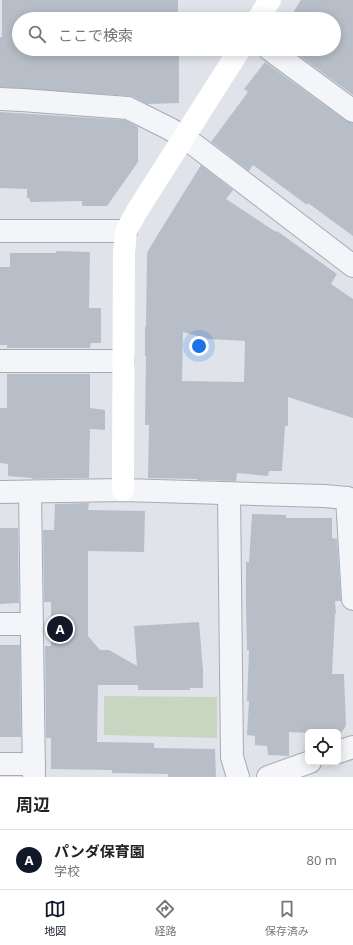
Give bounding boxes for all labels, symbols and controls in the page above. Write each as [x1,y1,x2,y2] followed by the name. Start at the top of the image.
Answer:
[12,12,341,56] search box
[26,23,48,45] icon: search
[58,25,133,45] text: ここで検索
[189,336,209,356] your location
[47,614,73,644] pin: A
[305,729,341,765] map controls
[305,729,341,765] button: locate
[16,793,50,816] text: 周辺
[54,841,145,861] text: パンダ保育園
[25,851,34,869] text: A
[307,851,337,869] text: 80 m
[54,862,80,880] text: 学校
[44,898,66,938] tab: 地図
[154,898,176,938] tab: 経路
[265,898,309,938] tab: 保存済み

